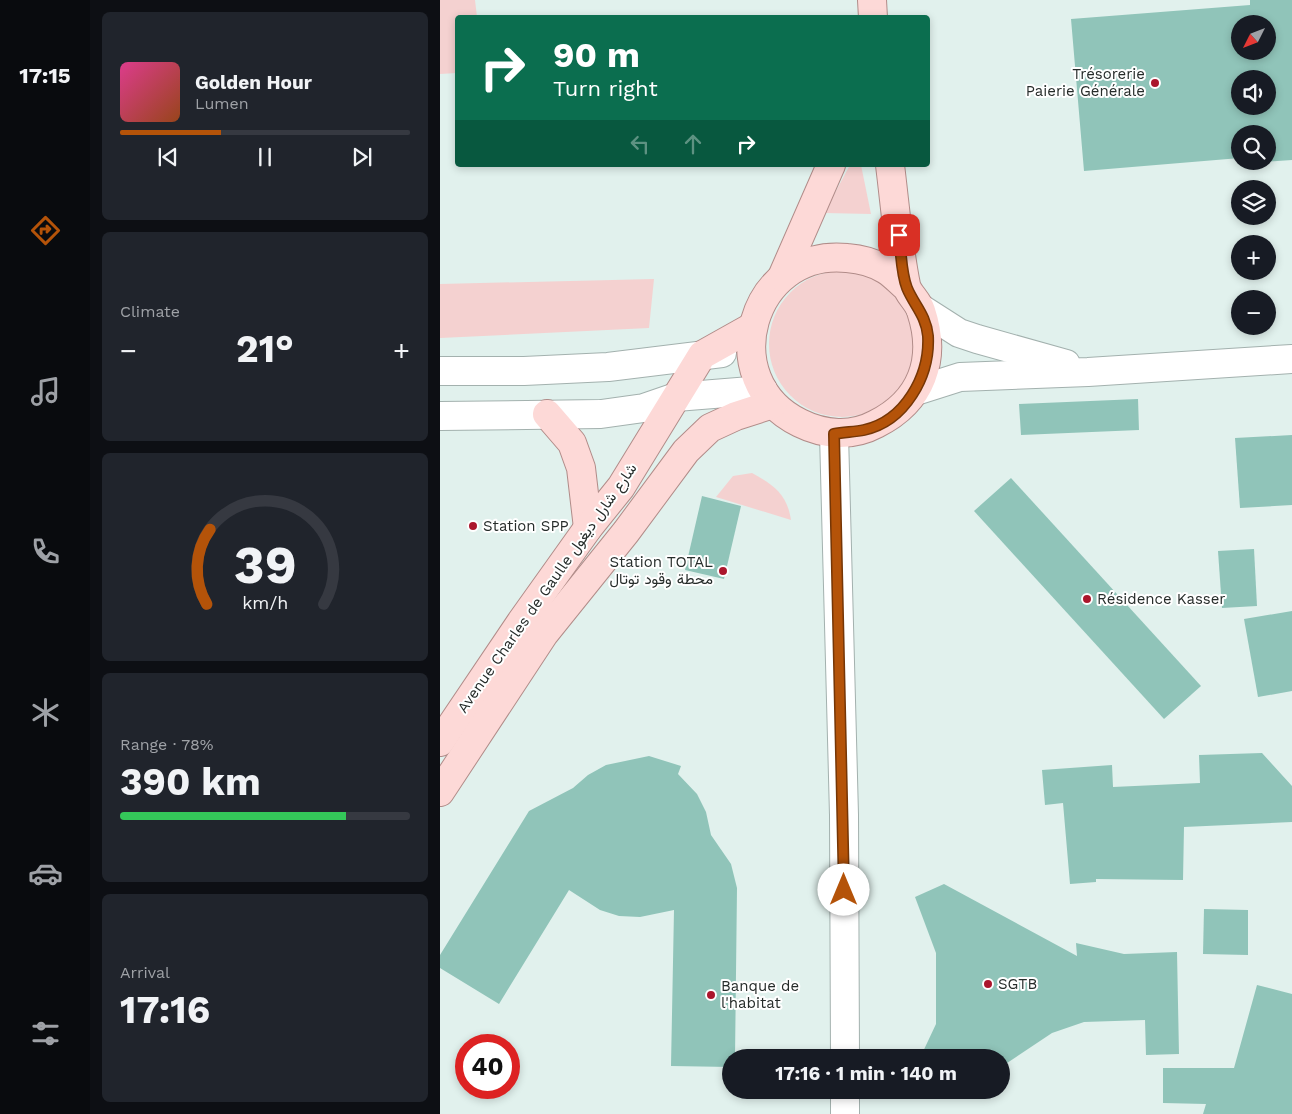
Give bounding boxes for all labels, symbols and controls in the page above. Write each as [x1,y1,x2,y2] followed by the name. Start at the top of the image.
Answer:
[1231,15,1276,60] north arrow
[1231,15,1276,335] map controls
[553,34,640,76] text: 90 m
[470,35,535,100] icon: right
[19,63,71,88] text: 17:15
[1026,65,1145,100] place label: Trésorerie Paierie Générale
[1231,70,1276,115] button: sound
[195,71,312,94] text: Golden Hour
[553,76,658,101] text: Turn right
[1149,77,1161,89] marker: Trésorerie Paierie Générale
[195,94,249,113] text: Lumen
[1231,125,1276,170] button: search
[626,130,654,158] icon: left
[679,130,707,158] icon: ahead
[732,130,760,158] icon: right
[154,143,182,171] icon: previous
[251,143,279,171] icon: pause
[348,143,376,171] icon: next
[1231,180,1276,225] button: layers
[28,213,63,248] icon: directions
[878,214,920,256] pin
[885,221,913,249] icon: arrive
[1231,235,1276,280] button: +
[1231,290,1276,335] button: −
[120,302,180,321] text: Climate
[236,327,294,371] text: 21°
[120,334,137,367] text: −
[393,334,410,367] text: +
[28,374,63,409] icon: music
[453,460,642,717] street label: Avenue Charles de Gaulle شارع شارل ديغول
[483,517,569,535] place label: Station SPP
[467,520,479,532] marker: Station SPP
[28,534,63,569] icon: phone
[234,535,296,596] text: 39
[609,553,713,588] place label: Station TOTAL محطة وقود توتال
[717,565,729,577] marker: Station TOTAL محطة وقود توتال
[1097,590,1226,608] place label: Résidence Kasser
[242,592,288,613] text: km/h
[1081,593,1093,605] marker: Résidence Kasser
[28,695,63,730] icon: climate
[120,735,213,754] text: Range · 78%
[120,760,261,804] text: 390 km
[28,856,63,891] icon: car
[817,863,869,915] position arrow
[120,963,170,982] text: Arrival
[998,975,1037,993] place label: SGTB
[721,977,799,1012] place label: Banque de l'habitat
[982,978,994,990] marker: SGTB
[120,988,210,1032] text: 17:16
[705,989,717,1001] marker: Banque de l'habitat
[28,1016,63,1051] icon: filters
[455,1034,520,1099] speed limit sign: 40
[775,1062,957,1085] text: 17:16 · 1 min · 140 m

